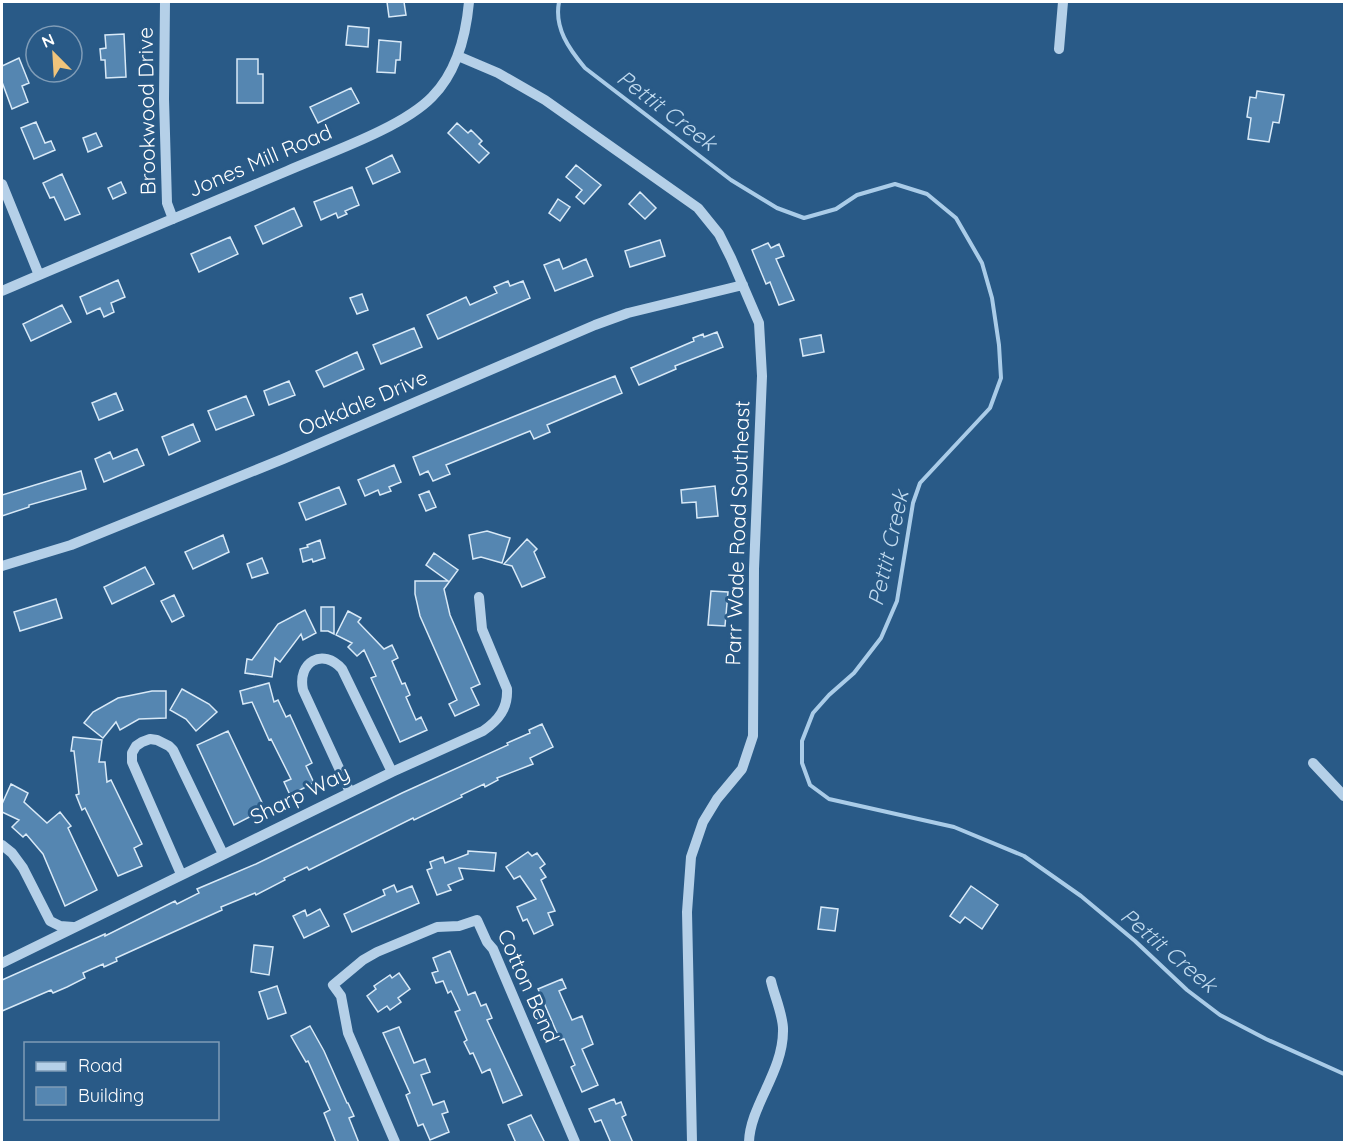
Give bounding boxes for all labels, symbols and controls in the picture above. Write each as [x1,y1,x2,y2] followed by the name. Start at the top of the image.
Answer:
[24,24,84,84] north arrow
[132,27,160,195] street label: Brookwood Drive
[38,29,57,52] text: N
[612,63,724,158] water label: Pettit Creek
[184,118,335,202] street label: Jones Mill Road
[294,363,431,441] street label: Oakdale Drive
[719,400,755,666] street label: Parr Wade Road Southeast
[861,485,915,608] water label: Pettit Creek
[245,759,354,829] street label: Sharp Way
[1115,902,1225,1000] water label: Pettit Creek
[492,925,565,1046] street label: Cotton Bend
[24,1042,219,1120] legend
[78,1054,123,1077] text: Road
[78,1084,144,1107] text: Building

